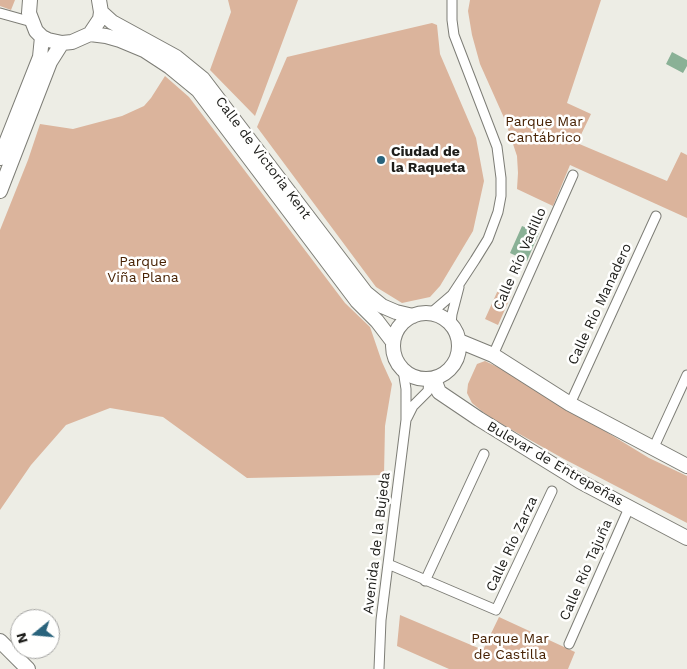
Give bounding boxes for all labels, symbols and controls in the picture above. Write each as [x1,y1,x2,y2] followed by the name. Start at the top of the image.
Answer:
[212,94,314,222] street label: Calle de Victoria Kent
[505,114,583,146] park label: Parque Mar Cantábrico
[391,144,465,176] place label: Ciudad de la Raqueta
[375,154,387,166] marker: Ciudad de la Raqueta
[490,205,550,313] street label: Calle Río Vadillo
[564,241,636,367] street label: Calle Río Manadero
[107,254,179,286] park label: Parque Viña Plana
[484,418,626,510] street label: Bulevar de Entrepeñas
[360,471,394,615] street label: Avenida de la Bujeda
[483,494,541,594] street label: Calle Río Zarza
[556,517,616,623] street label: Calle Río Tajuña
[10,609,60,659] north arrow
[12,631,31,645] text: N
[471,631,549,664] park label: Parque Mar de Castilla

